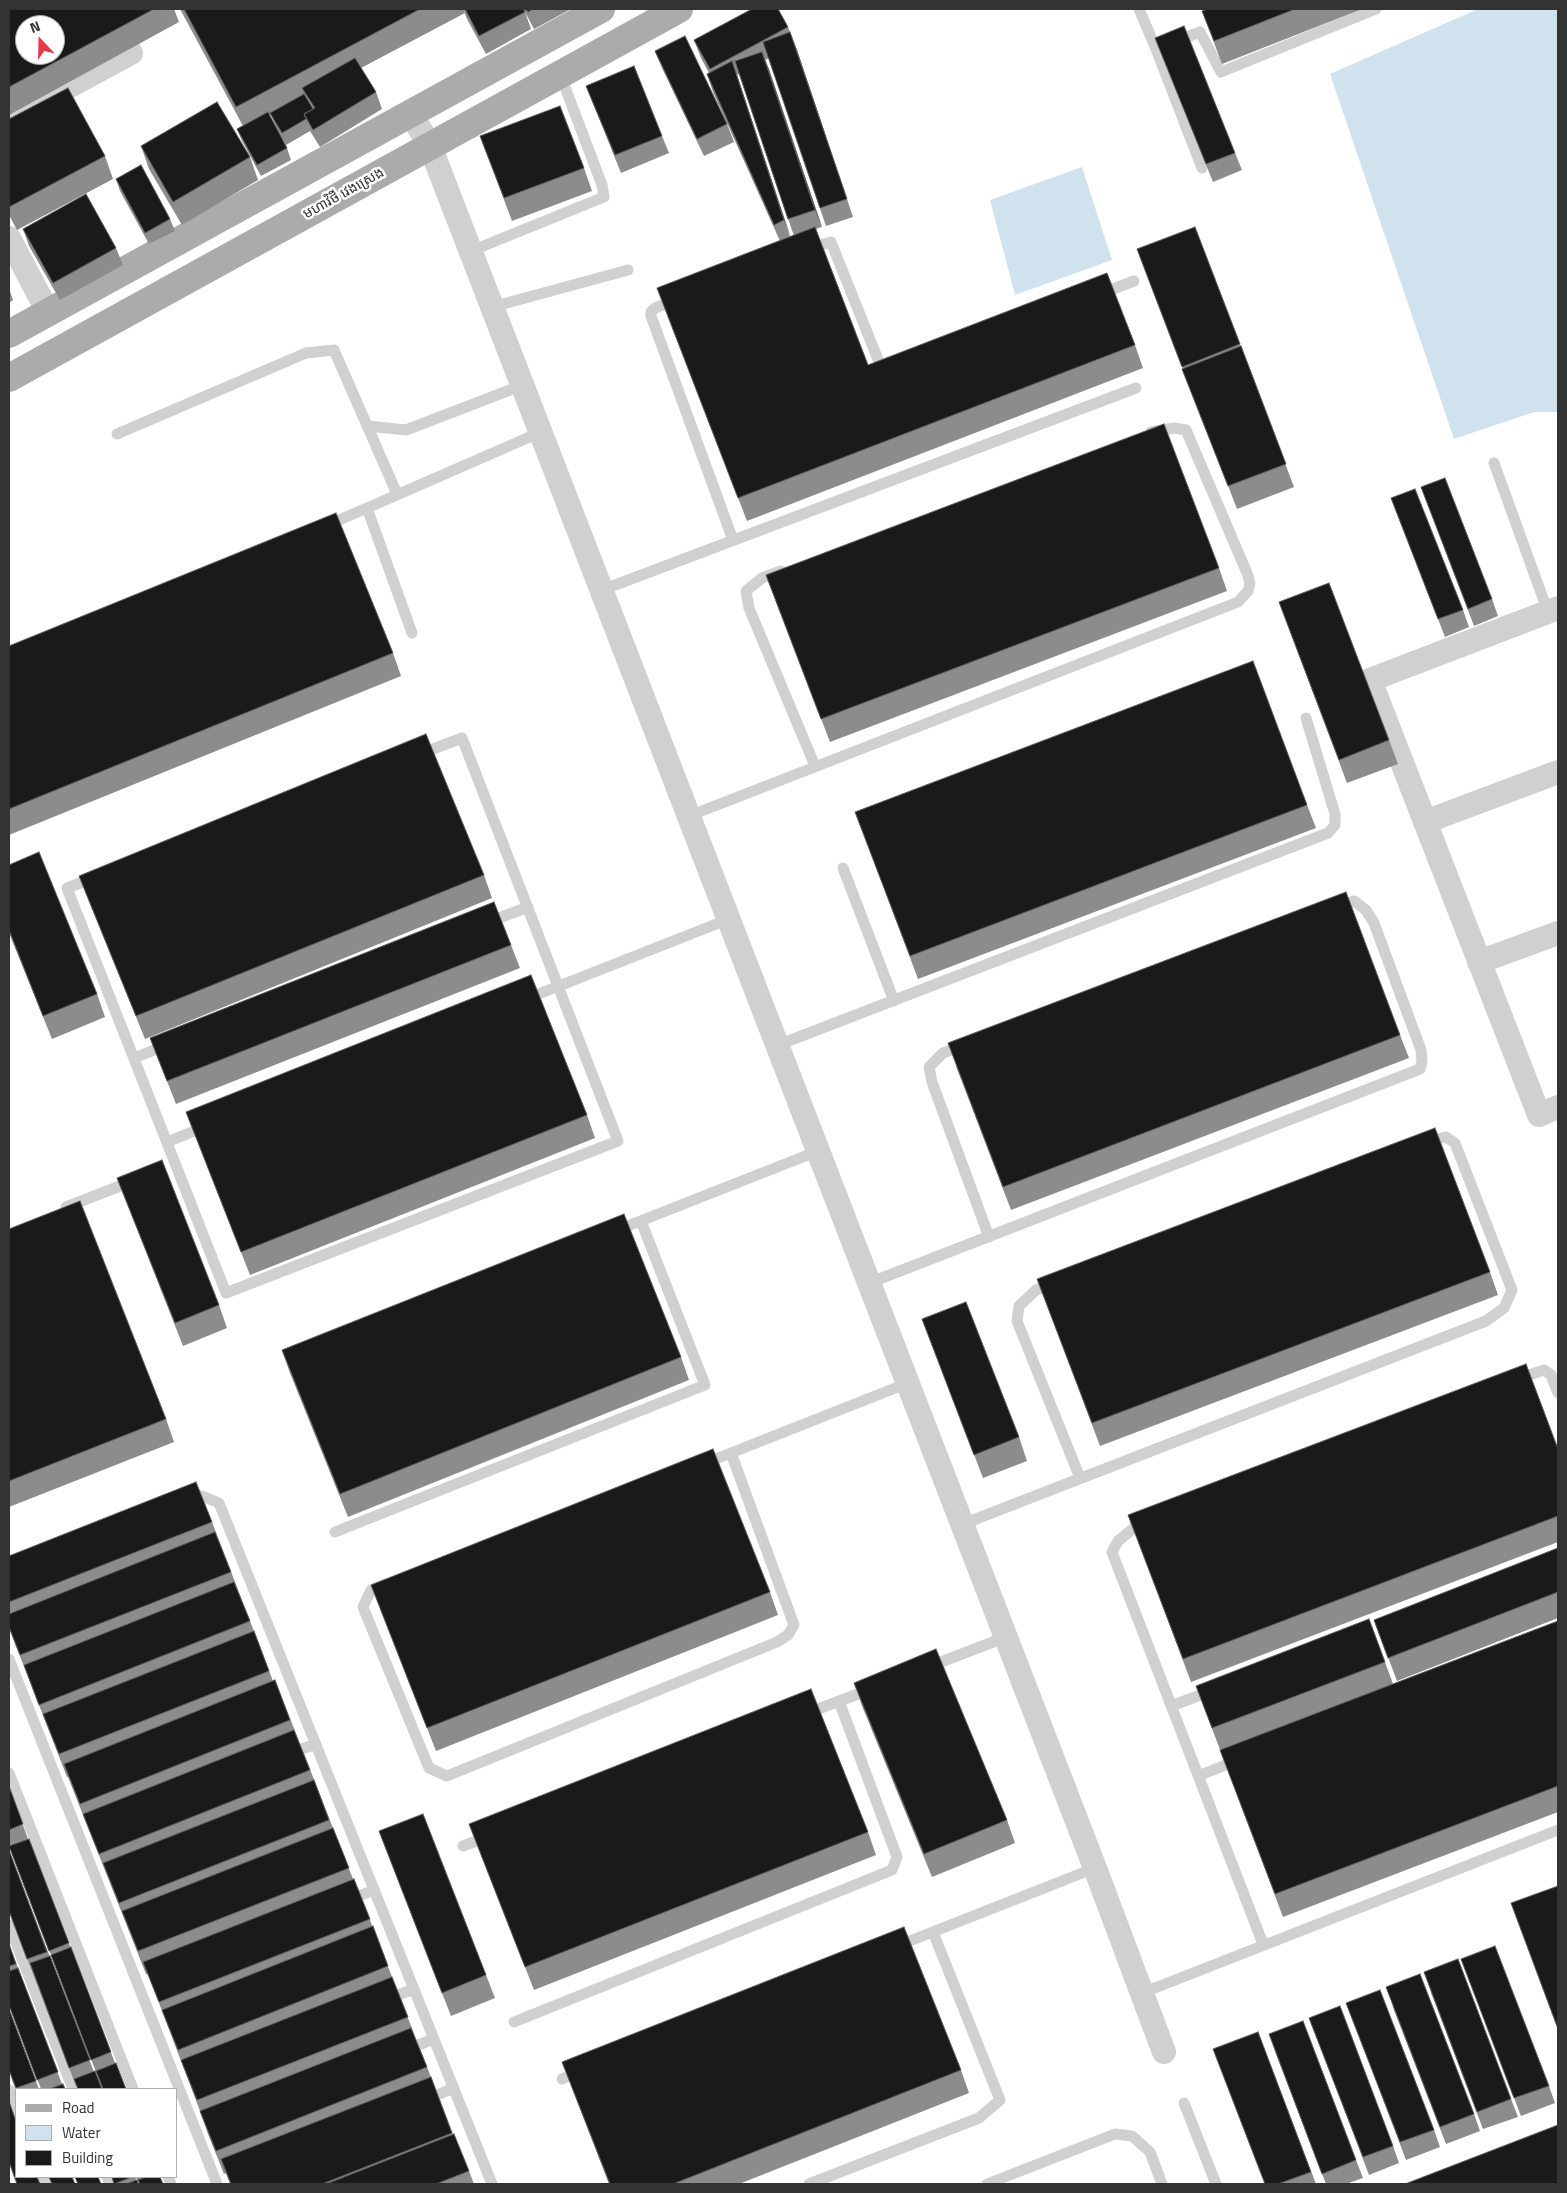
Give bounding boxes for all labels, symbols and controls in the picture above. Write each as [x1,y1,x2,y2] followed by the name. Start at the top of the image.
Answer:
[15,15,65,65] north arrow
[27,15,43,38] text: N
[301,165,387,223] street label: មហាវិថី វេងស្រេង
[15,2088,178,2178] legend
[62,2096,94,2119] text: Road
[62,2121,101,2144] text: Water
[62,2146,113,2169] text: Building

